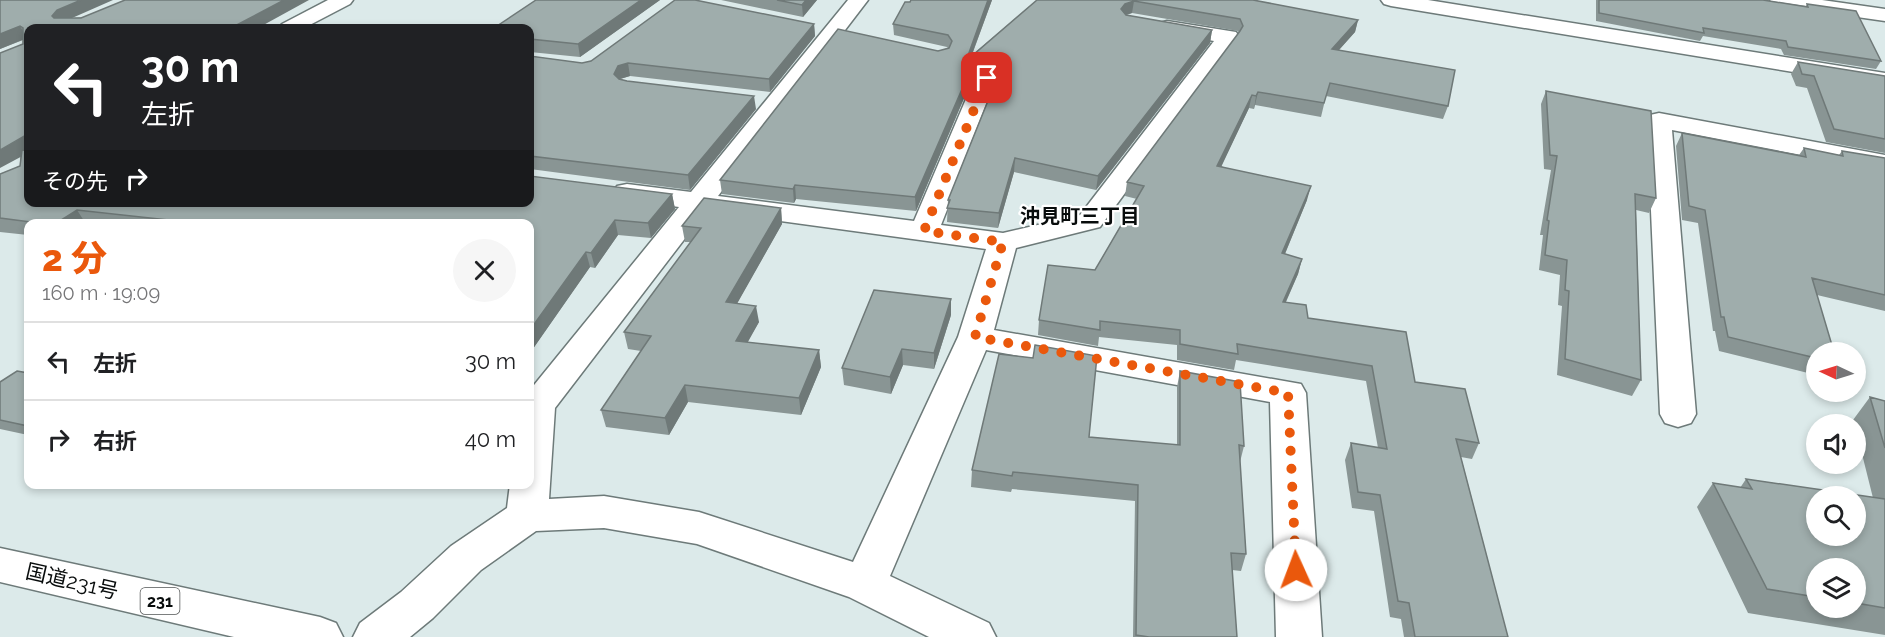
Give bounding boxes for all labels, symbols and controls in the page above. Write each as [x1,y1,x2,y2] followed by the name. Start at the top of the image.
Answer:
[141,43,239,92] text: 30 m
[42,48,120,126] icon: left
[961,52,1012,103] pin
[970,61,1003,94] icon: arrive
[141,99,195,130] text: 左折
[120,162,153,195] icon: right
[42,168,108,194] text: その先
[1020,204,1140,228] district label: 沖見町三丁目
[42,237,107,279] text: 2 分
[453,239,516,302] button: close
[42,281,160,305] text: 160 m · 19:09
[1806,342,1866,402] north arrow
[1806,342,1866,618] map controls
[42,345,75,378] icon: left
[465,348,516,374] text: 30 m
[93,350,137,376] text: 左折
[1806,414,1866,474] button: sound
[42,423,75,456] icon: right
[465,426,516,452] text: 40 m
[93,428,137,454] text: 右折
[1806,486,1866,546] button: search
[1264,538,1328,602] position arrow
[23,558,121,604] street label: 国道231号
[1806,558,1866,618] button: layers
[140,588,180,614] road number: 231

